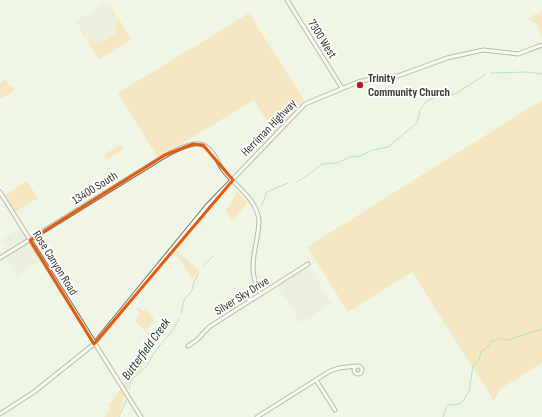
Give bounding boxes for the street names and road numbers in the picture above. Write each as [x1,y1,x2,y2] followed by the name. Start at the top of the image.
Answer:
[304,17,340,61] street label: 7300 West
[238,96,300,160] street label: Herriman Highway
[69,168,121,208] street label: 13400 South
[29,228,81,298] street label: Rose Canyon Road
[212,273,272,319] street label: Silver Sky Drive

